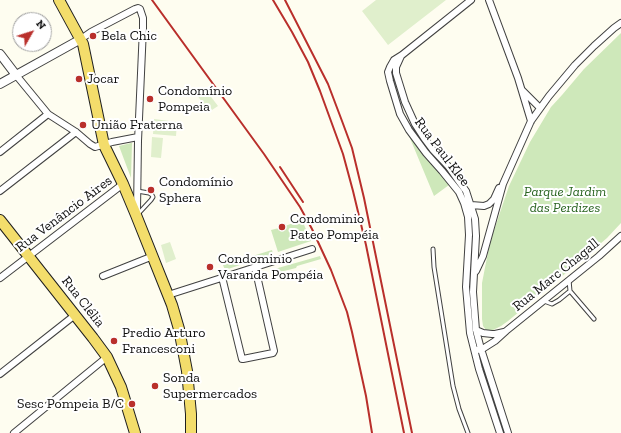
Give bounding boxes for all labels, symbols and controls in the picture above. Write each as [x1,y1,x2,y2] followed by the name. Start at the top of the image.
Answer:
[12,12,52,52] north arrow
[33,17,49,32] text: N
[101,28,157,44] place label: Bela Chic
[88,31,98,41] marker: Bela Chic
[87,71,119,87] place label: Jocar
[74,74,84,84] marker: Jocar
[158,83,232,116] place label: Condomínio Pompeia
[145,94,155,104] marker: Condomínio Pompeia
[411,114,473,190] street label: Rua Paul Klee
[91,117,183,133] place label: União Fraterna
[78,120,88,130] marker: União Fraterna
[13,172,115,256] street label: Rua Venâncio Aires
[159,174,233,206] place label: Condomínio Sphera
[524,184,606,216] park label: Parque Jardim das Perdizes
[146,185,156,195] marker: Condomínio Sphera
[290,211,379,244] place label: Condominio Pateo Pompéia
[277,222,287,232] marker: Condominio Pateo Pompéia
[509,235,603,315] street label: Rua Marc Chagall
[218,251,323,284] place label: Condominio Varanda Pompéia
[205,262,215,272] marker: Condominio Varanda Pompéia
[58,273,108,331] street label: Rua Clélia
[122,325,206,358] place label: Predio Arturo Francesconi
[109,336,119,346] marker: Predio Arturo Francesconi
[163,370,257,402] place label: Sonda Supermercados
[150,381,160,391] marker: Sonda Supermercados
[17,396,124,412] place label: Sesc Pompeia B/C
[127,399,137,409] marker: Sesc Pompeia B/C

